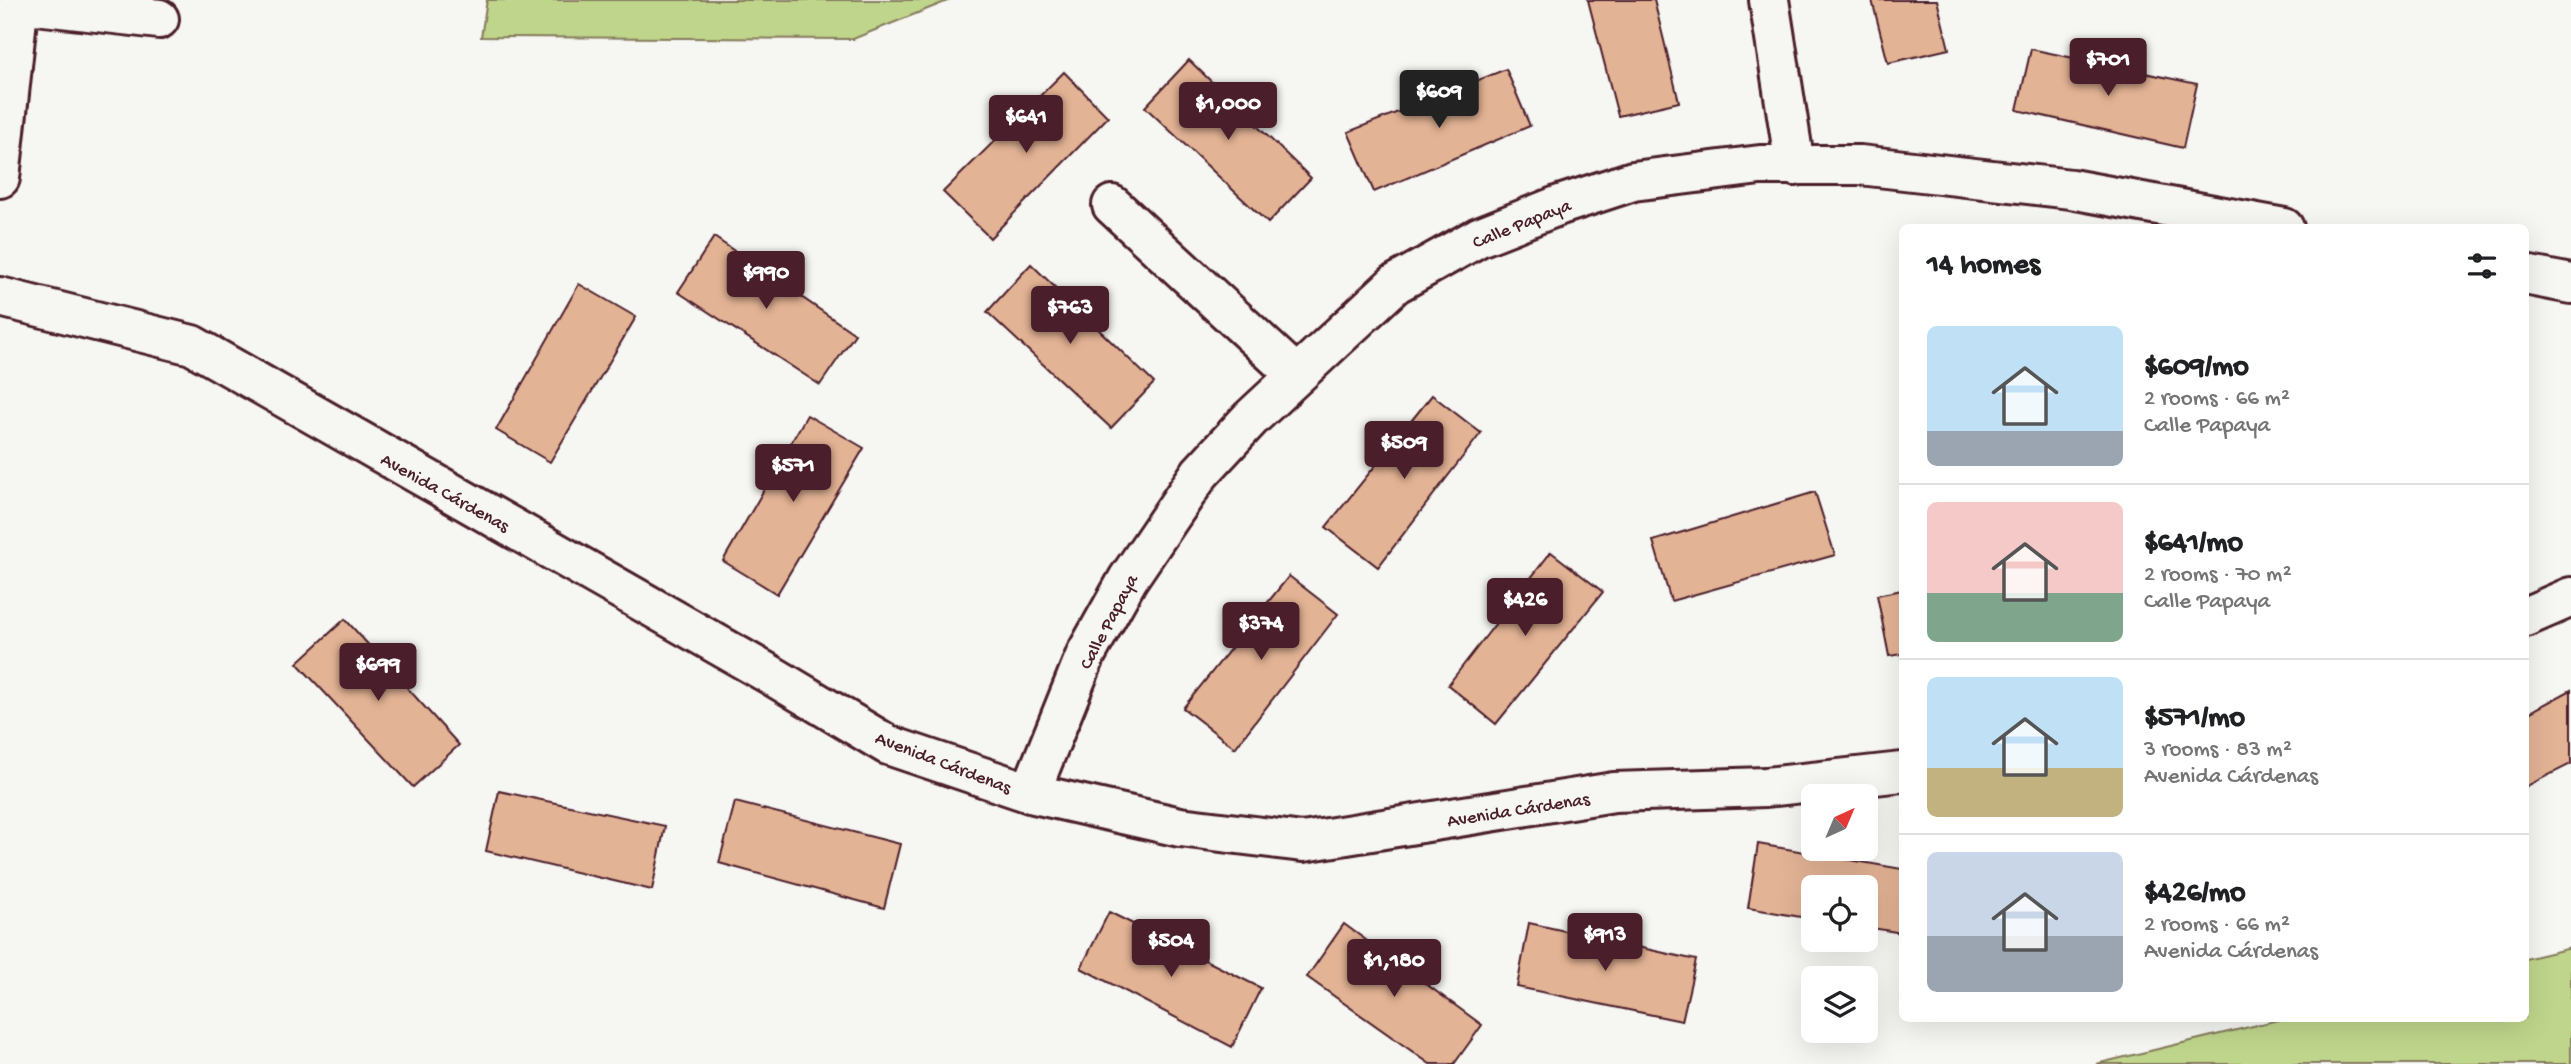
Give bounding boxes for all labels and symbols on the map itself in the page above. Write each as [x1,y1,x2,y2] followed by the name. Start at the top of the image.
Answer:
[2067,38,2149,98] pin: $701
[1398,71,1480,130] pin: $609
[1171,82,1285,142] pin: $1,000
[985,96,1067,155] pin: $641
[1470,194,1576,255] street label: Calle Papaya
[725,252,807,311] pin: $990
[1029,286,1111,346] pin: $763
[1363,421,1445,481] pin: $509
[752,444,834,504] pin: $571
[376,449,514,539] street label: Avenida Cárdenas
[1075,570,1145,674] street label: Calle Papaya
[1484,578,1566,638] pin: $426
[1220,602,1302,662] pin: $374
[337,644,419,703] pin: $699
[871,728,1015,801] street label: Avenida Cárdenas
[1801,784,1878,861] north arrow
[1446,789,1592,834] street label: Avenida Cárdenas
[1564,914,1646,973] pin: $913
[1130,920,1212,979] pin: $504
[1337,940,1451,999] pin: $1,180

